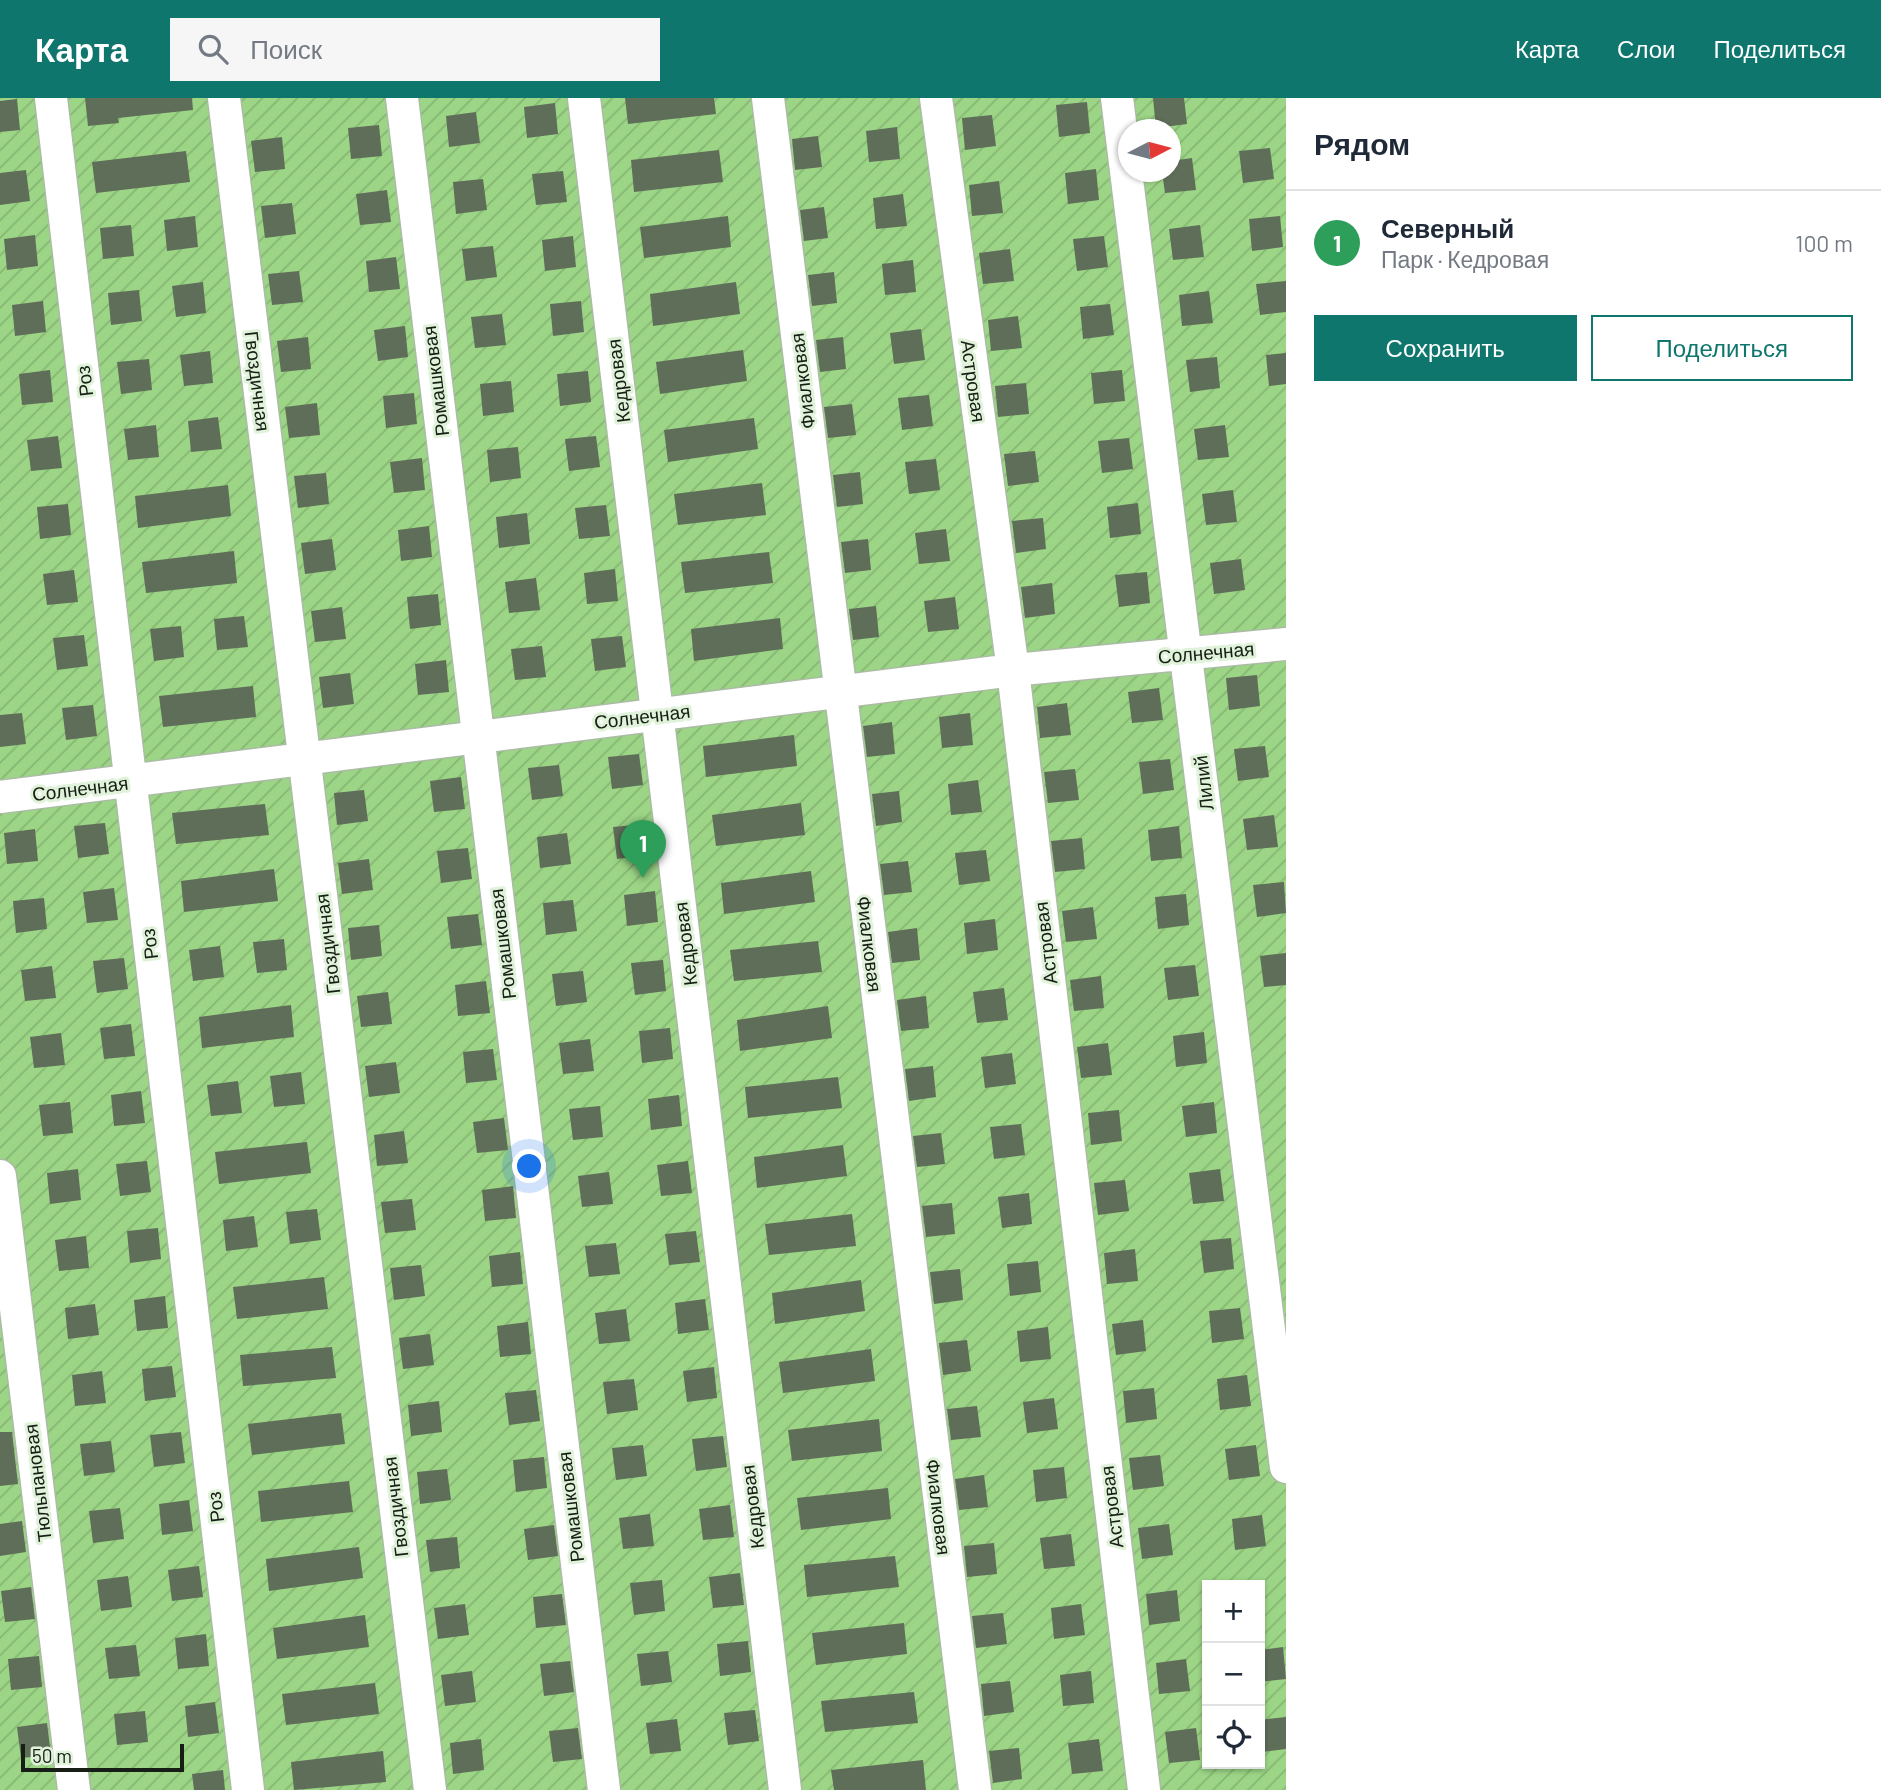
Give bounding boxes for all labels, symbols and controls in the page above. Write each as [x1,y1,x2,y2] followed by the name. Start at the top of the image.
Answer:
[170,18,660,81] search box
[35,29,128,69] text: Карта
[194,30,232,68] icon: search
[250,33,322,64] text: Поиск
[1515,34,1579,63] text: Карта
[1617,34,1675,63] text: Слои
[1713,34,1846,63] text: Поделиться
[1118,119,1181,182] north arrow
[1314,125,1410,161] text: Рядом
[1381,212,1514,243] text: Северный
[1333,229,1341,257] text: 1
[1795,229,1853,257] text: 100 m
[1381,245,1549,273] text: Парк · Кедровая
[1314,315,1577,381] button: Сохранить
[1591,315,1853,381] button: Поделиться
[417,324,453,438] street label: Ромашковая
[240,330,276,432] street label: Гвоздичная
[785,332,819,430] street label: Фиалковая
[601,338,635,424] street label: Кедровая
[957,338,991,424] street label: Астровая
[71,364,97,398] street label: Роз
[1157,636,1255,668] street label: Солнечная
[593,699,691,733] street label: Солнечная
[1188,754,1218,812] street label: Лилий
[31,771,129,805] street label: Солнечная
[620,820,666,878] pin: 1
[484,887,520,1001] street label: Ромашковая
[309,893,345,995] street label: Гвоздичная
[853,895,887,993] street label: Фиалковая
[668,901,702,987] street label: Кедровая
[1029,901,1061,985] street label: Астровая
[136,927,162,961] street label: Роз
[512,1149,546,1183] your location
[18,1423,56,1543] street label: Тюльпановая
[552,1450,588,1564] street label: Ромашковая
[377,1456,413,1558] street label: Гвоздичная
[922,1458,956,1556] street label: Фиалковая
[735,1464,769,1550] street label: Кедровая
[1095,1465,1127,1549] street label: Астровая
[202,1490,228,1524] street label: Роз
[1202,1580,1265,1769] map controls
[1202,1580,1265,1643] button: +
[1202,1643,1265,1706] button: −
[1202,1706,1265,1769] button: locate
[21,1741,184,1773] scale bar
[32,1744,72,1767] text: 50 m

